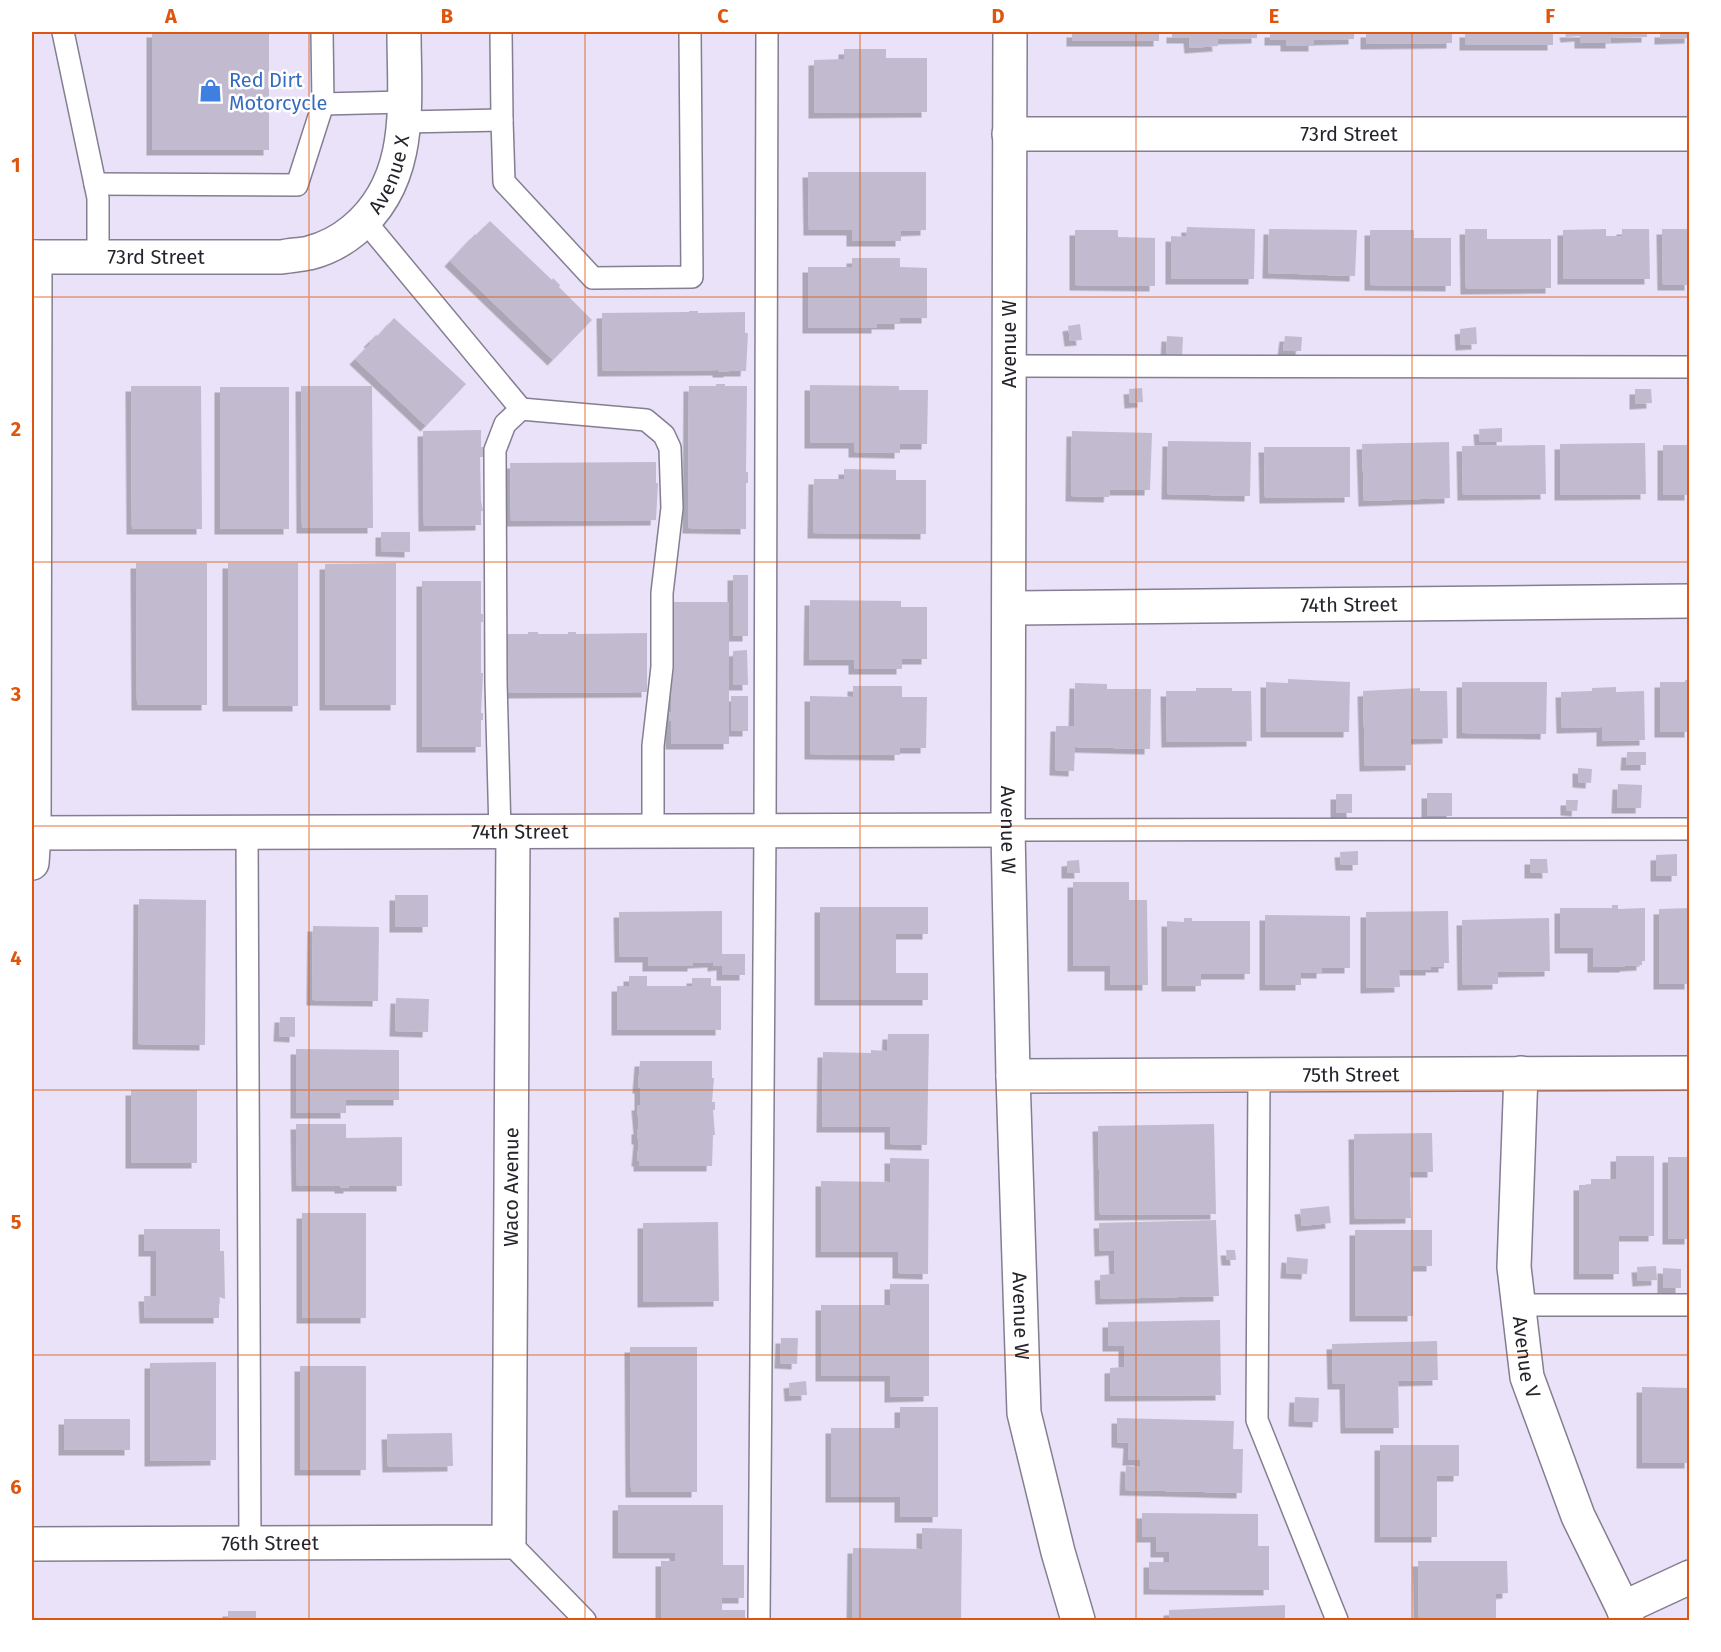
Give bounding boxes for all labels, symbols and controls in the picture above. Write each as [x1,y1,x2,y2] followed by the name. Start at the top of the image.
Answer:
[164,4,178,28] text: A
[441,4,453,28] text: B
[717,4,729,28] text: C
[991,4,1005,28] text: D
[1269,4,1279,28] text: E
[1545,4,1555,28] text: F
[229,68,328,115] place label: Red Dirt Motorcycle
[198,78,224,104] shop icon: Red Dirt Motorcycle
[1300,122,1398,146] street label: 73rd Street
[363,133,414,218] street label: Avenue X
[11,153,21,177] text: 1
[107,245,205,269] street label: 73rd Street
[997,299,1021,388] street label: Avenue W
[11,417,21,441] text: 2
[1300,592,1399,617] street label: 74th Street
[10,682,21,706] text: 3
[996,786,1021,875] street label: Avenue W
[471,819,569,844] street label: 74th Street
[10,946,22,970] text: 4
[1302,1062,1400,1087] street label: 75th Street
[499,1127,523,1247] street label: Waco Avenue
[11,1210,22,1234] text: 5
[1007,1271,1034,1361] street label: Avenue W
[1508,1315,1546,1401] street label: Avenue V
[10,1475,22,1499] text: 6
[221,1531,320,1555] street label: 76th Street

